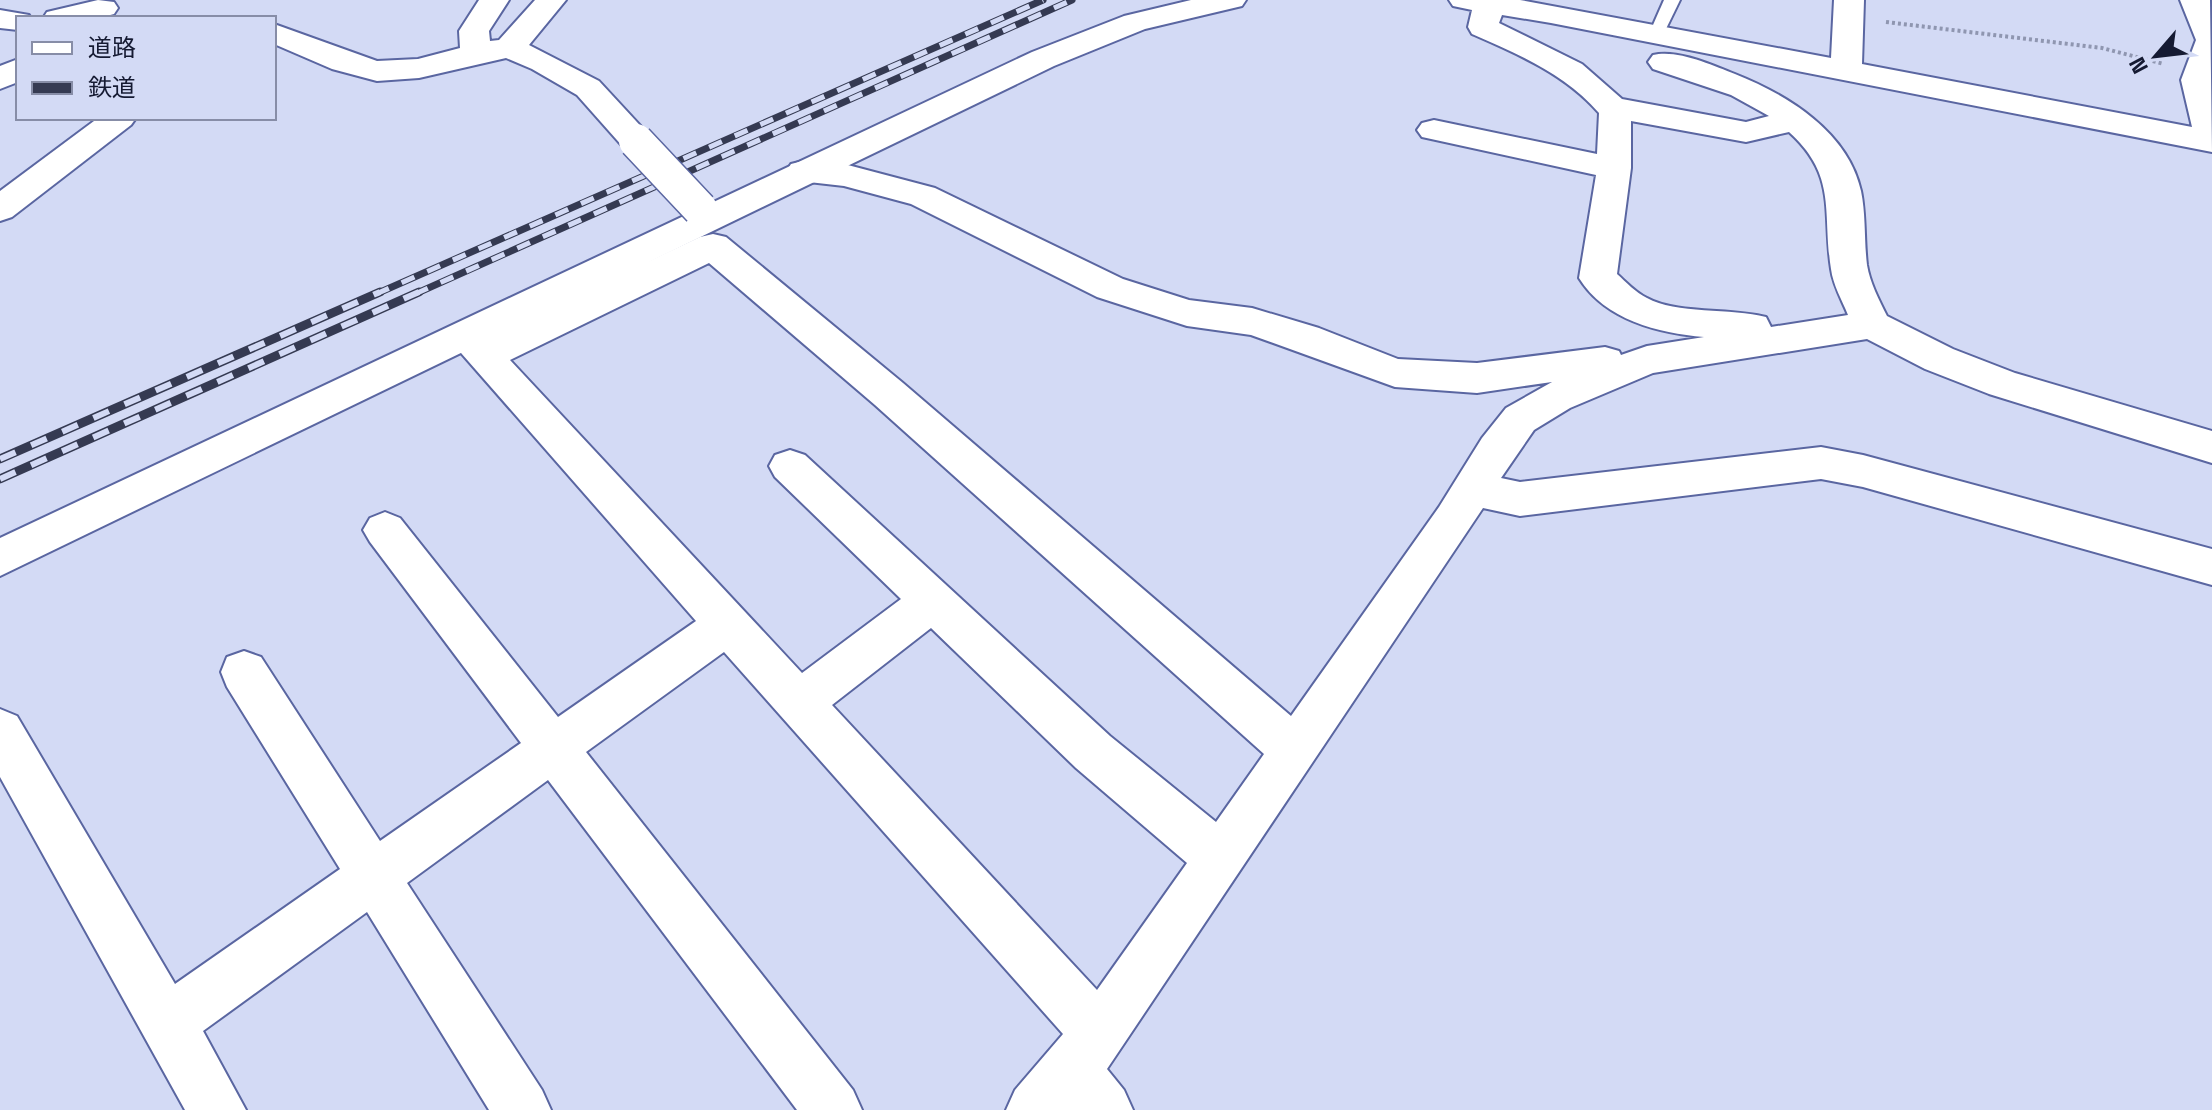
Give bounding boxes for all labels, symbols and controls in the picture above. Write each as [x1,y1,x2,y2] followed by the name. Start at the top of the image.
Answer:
[16,16,276,120] legend
[2116,16,2196,96] north arrow
[88,32,136,63] text: 道路
[2123,52,2154,78] text: N
[88,72,136,103] text: 鉄道

